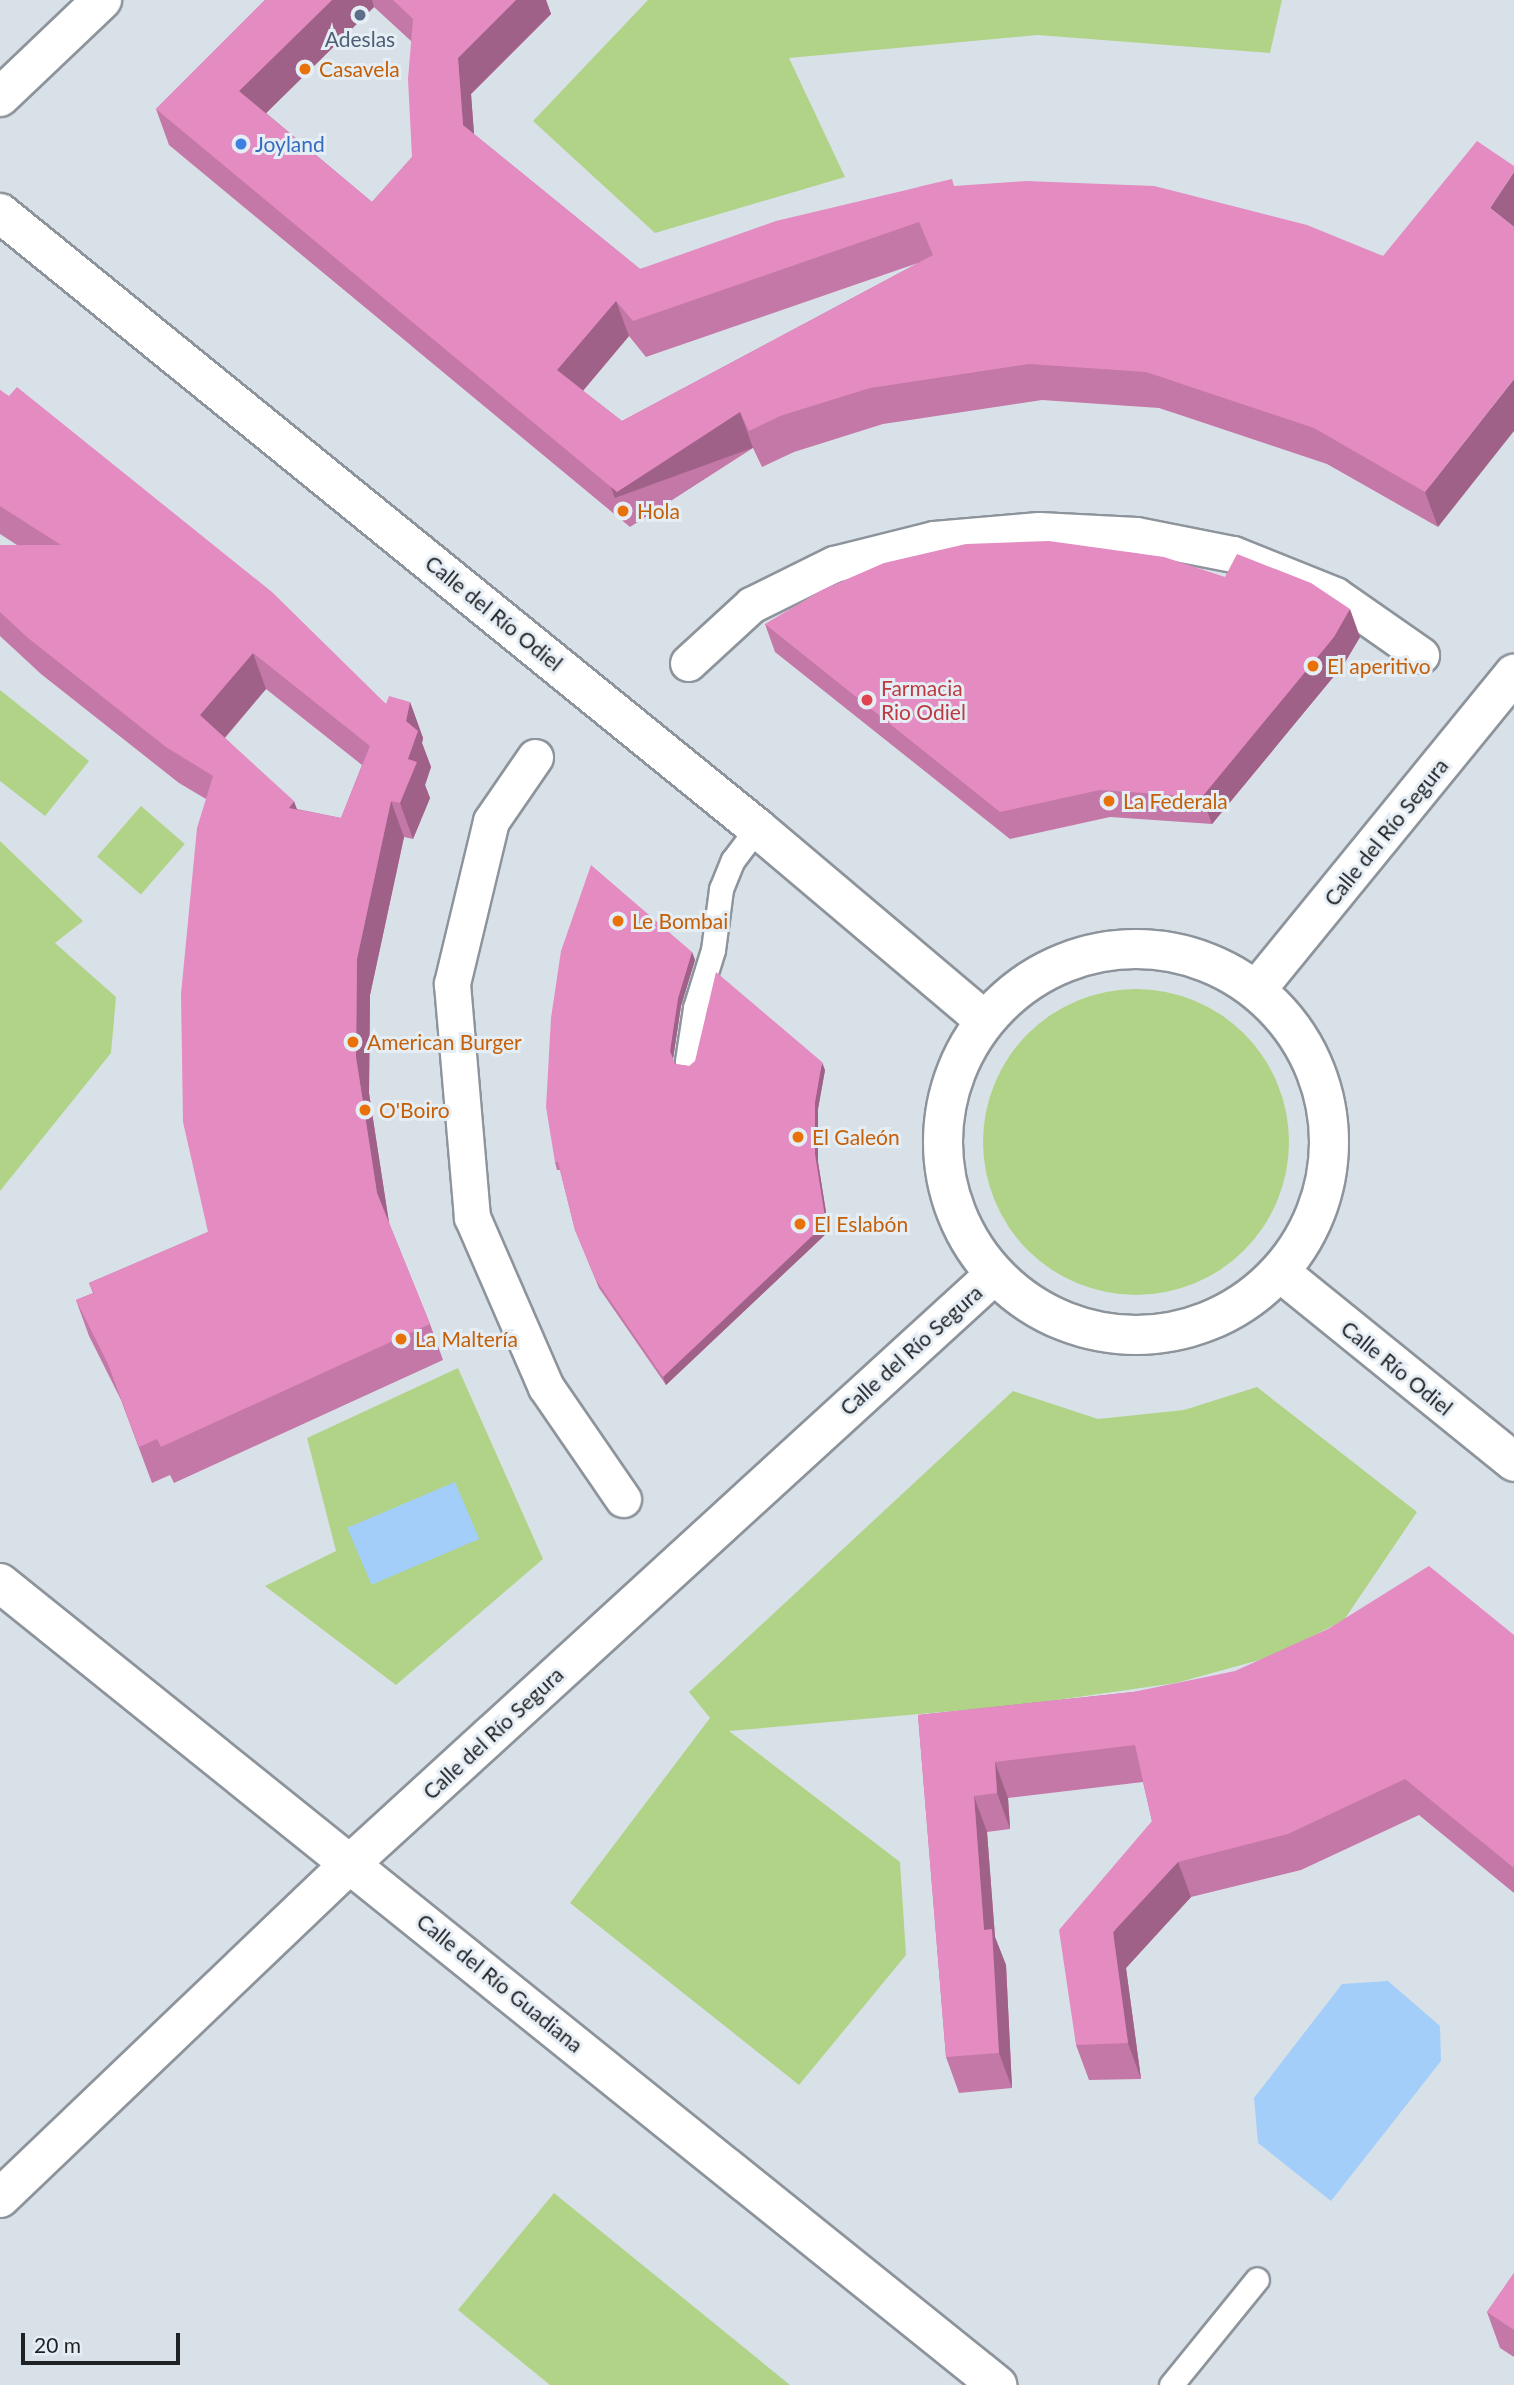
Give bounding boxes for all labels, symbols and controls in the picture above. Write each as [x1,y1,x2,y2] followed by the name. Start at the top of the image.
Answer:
[352,7,368,23] marker: Adeslas
[325,26,395,52] place label: Adeslas
[319,56,400,82] place label: Casavela
[297,61,313,77] marker: Casavela
[255,131,325,157] place label: Joyland
[233,136,249,152] marker: Joyland
[637,498,680,524] place label: Hola
[615,503,631,519] marker: Hola
[420,550,568,676] street label: Calle del Río Odiel
[1327,653,1431,679] place label: El aperitivo
[1305,658,1321,674] marker: El aperitivo
[881,675,966,725] place label: Farmacia Rio Odiel
[859,692,875,708] marker: Farmacia Rio Odiel
[1319,753,1453,911] street label: Calle del Río Segura
[1123,788,1228,814] place label: La Federala
[1101,793,1117,809] marker: La Federala
[632,908,728,934] place label: Le Bombai
[610,913,626,929] marker: Le Bombai
[367,1029,522,1055] place label: American Burger
[345,1034,361,1050] marker: American Burger
[379,1097,450,1123] place label: O'Boiro
[357,1102,373,1118] marker: O'Boiro
[812,1124,900,1150] place label: El Galeón
[790,1129,806,1145] marker: El Galeón
[814,1211,908,1237] place label: El Eslabón
[792,1216,808,1232] marker: El Eslabón
[835,1280,987,1420] street label: Calle del Río Segura
[1336,1316,1458,1420] street label: Calle Río Odiel
[415,1326,518,1352] place label: La Maltería
[393,1331,409,1347] marker: La Maltería
[418,1662,568,1804] street label: Calle del Río Segura
[412,1908,588,2058] street label: Calle del Río Guadiana
[24,2318,184,2362] scale bar
[34,2332,81,2357] text: 20 m

